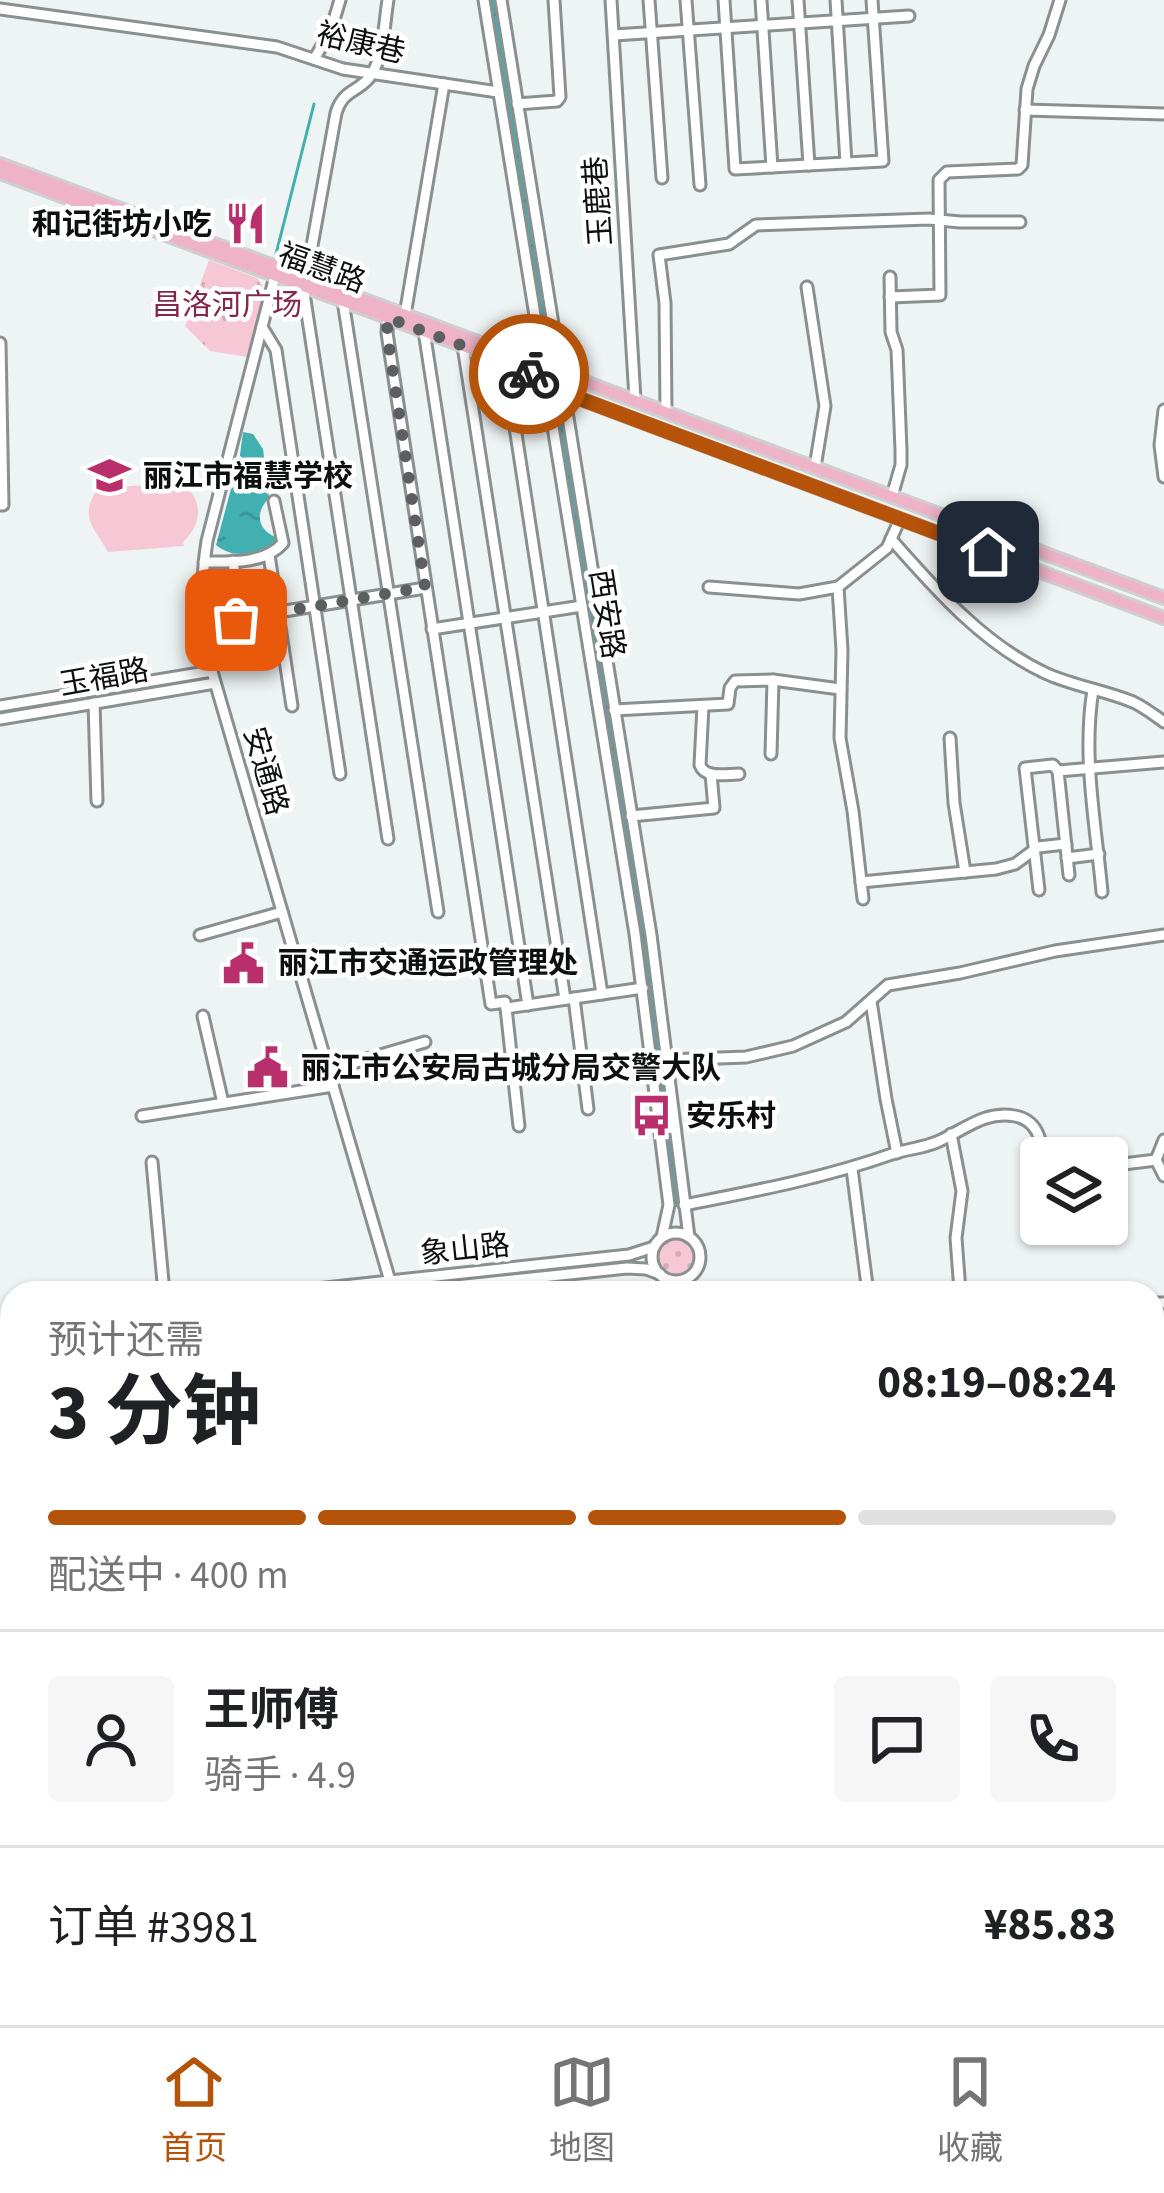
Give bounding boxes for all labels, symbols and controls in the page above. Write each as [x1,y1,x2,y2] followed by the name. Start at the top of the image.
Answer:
[312,12,410,75] street label: 裕康巷
[574,155,623,247] street label: 玉鹿巷
[223,201,269,247] restaurant icon: 和记街坊小吃
[32,203,212,246] place label: 和记街坊小吃
[272,233,371,304] street label: 福慧路
[152,284,302,327] park label: 昌洛河广场
[469,314,589,434] courier
[496,341,562,407] icon: bike
[86,453,132,499] school or university icon: 丽江市福慧学校
[143,455,353,498] place label: 丽江市福慧学校
[937,501,1039,603] pin
[955,519,1021,585] icon: home
[578,566,635,662] street label: 西安路
[185,569,287,671] pin
[203,587,269,653] icon: bag
[56,649,152,706] street label: 玉福路
[232,722,299,820] street label: 安通路
[221,940,267,986] public building icon: 丽江市交通运政管理处
[278,942,578,985] place label: 丽江市交通运政管理处
[244,1045,290,1091] public building icon: 丽江市公安局古城分局交警大队
[301,1047,721,1090] place label: 丽江市公安局古城分局交警大队
[629,1093,675,1139] bus stop icon: 安乐村
[686,1095,776,1138] place label: 安乐村
[1020,1137,1128,1245] map controls
[1020,1137,1128,1245] button: layers
[418,1223,512,1276] street label: 象山路
[48,1313,204,1369] text: 预计还需
[877,1351,1116,1415] text: 08:19–08:24
[48,1358,261,1469] text: 3 分钟
[48,1548,289,1604] text: 配送中 · 400 m
[48,1676,174,1802] button: person
[834,1676,960,1802] button: chat
[990,1676,1116,1802] button: phone
[204,1679,339,1743] text: 王师傅
[204,1748,356,1804] text: 骑手 · 4.9
[984,1893,1116,1957] text: ¥85.83
[48,1896,259,1960] text: 订单 #3981
[161,2049,227,2172] tab: 首页
[549,2049,615,2172] tab: 地图
[937,2049,1003,2172] tab: 收藏

